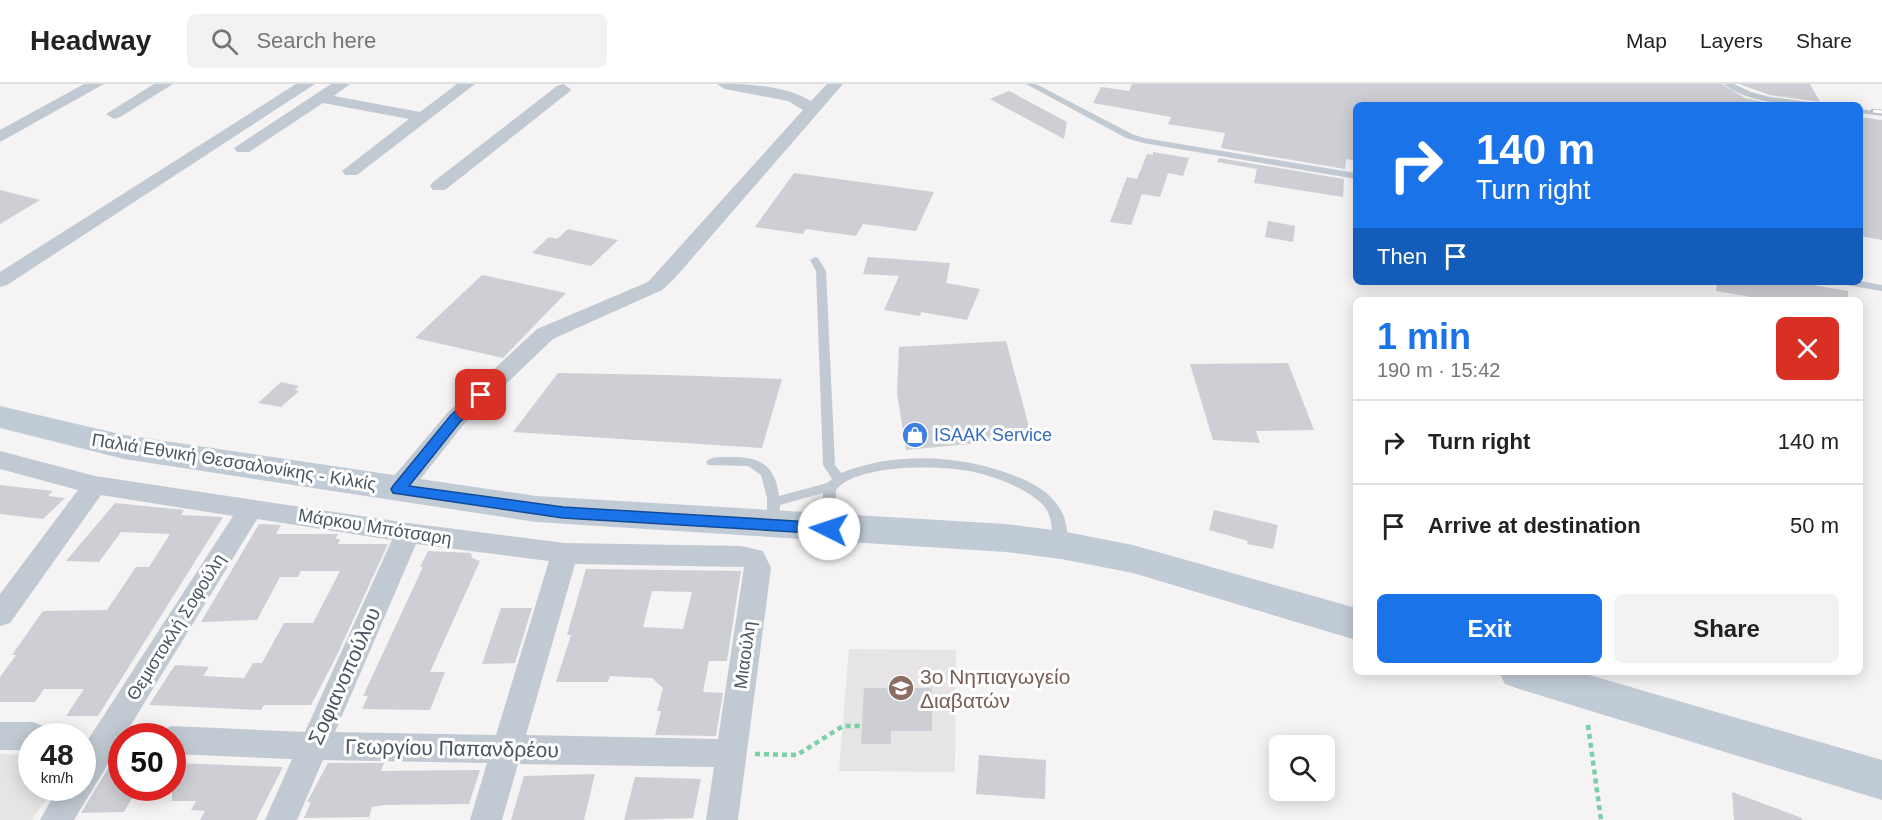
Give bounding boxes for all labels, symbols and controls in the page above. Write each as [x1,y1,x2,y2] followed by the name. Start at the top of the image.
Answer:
[187,14,607,68] search box
[30,25,151,56] text: Headway
[208,25,241,58] icon: search
[256,28,376,53] text: Search here
[1626,29,1667,52] text: Map
[1700,29,1763,52] text: Layers
[1796,29,1852,52] text: Share
[1377,126,1455,204] icon: right
[1476,126,1595,173] text: 140 m
[1476,175,1591,205] text: Turn right
[1439,240,1472,273] icon: arrive
[1377,244,1427,269] text: Then
[1377,316,1471,357] text: 1 min
[1776,317,1839,380] button: close
[1377,359,1500,381] text: 190 m · 15:42
[455,369,506,420] pin
[464,378,497,411] icon: arrive
[900,420,930,450] shop icon: ISAAK Service
[934,425,1052,445] place label: ISAAK Service
[1377,426,1410,459] icon: right
[1428,429,1530,454] text: Turn right
[1778,429,1839,454] text: 140 m
[90,430,378,494] street label: Παλιά Εθνική Θεσσαλονίκης - Κιλκίς
[797,497,861,561] position arrow
[297,505,453,549] street label: Μάρκου Μπότσαρη
[1377,510,1410,543] icon: arrive
[1428,513,1641,538] text: Arrive at destination
[1790,513,1839,538] text: 50 m
[123,550,229,704] street label: Θεμιστοκλή Σοφούλη
[1377,594,1602,663] button: Exit
[1614,594,1839,663] button: Share
[303,604,385,748] street label: Σοφιανοπούλου
[730,620,760,690] street label: Μιαούλη
[920,665,1070,712] place label: 3ο Νηπιαγωγείο Διαβατών
[886,673,916,703] school or university icon: 3ο Νηπιαγωγείο Διαβατών
[108,723,186,801] speed limit sign: 50
[345,735,559,761] street label: Γεωργίου Παπανδρέου
[1269,735,1335,801] map controls
[1269,735,1335,801] button: search
[40,738,74,771] text: 48
[41,769,73,786] text: km/h

